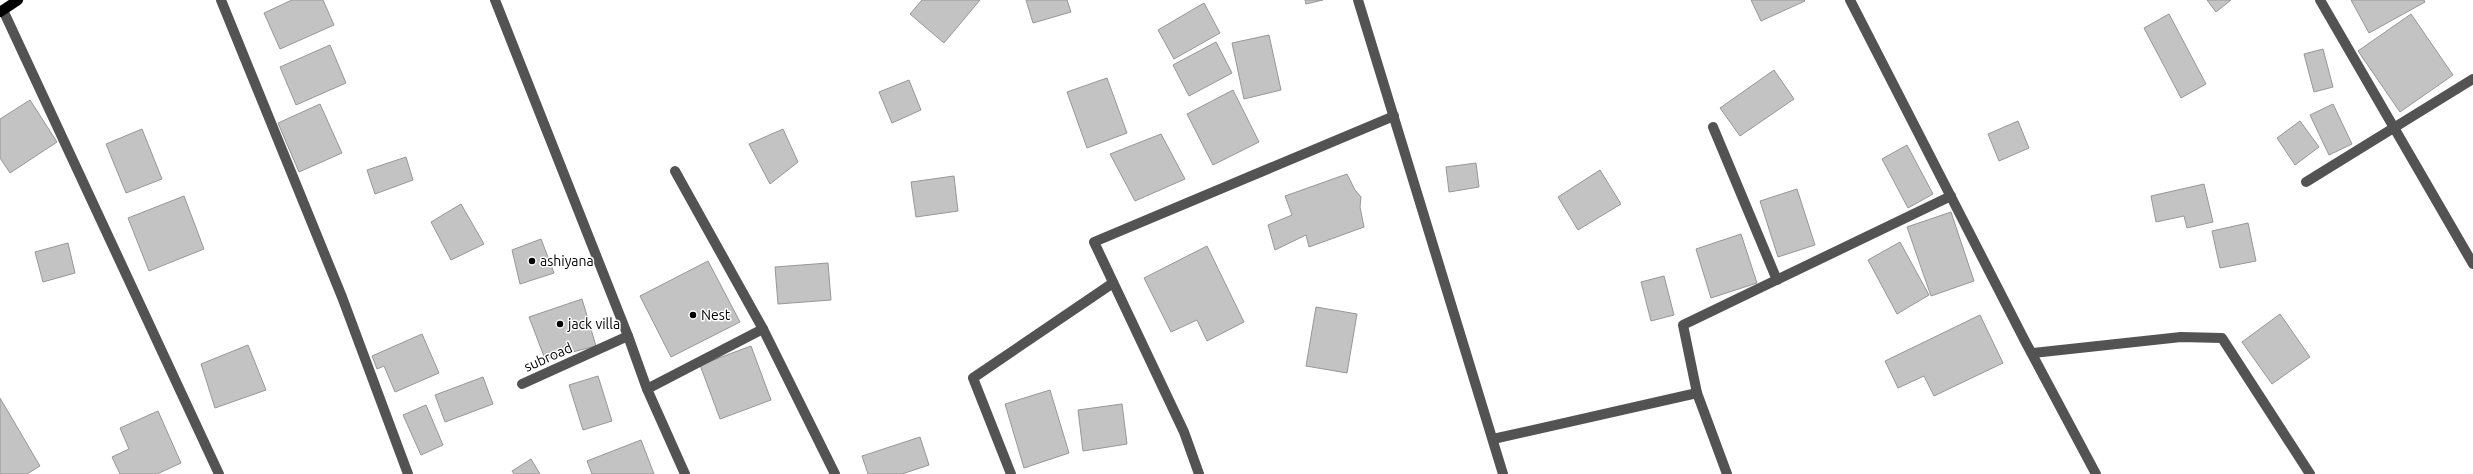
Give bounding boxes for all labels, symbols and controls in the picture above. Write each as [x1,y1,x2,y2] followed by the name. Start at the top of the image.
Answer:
[540,253,594,269] place label: ashiyana
[527,256,537,266] marker: ashiyana
[701,307,731,323] place label: Nest
[688,310,698,320] marker: Nest
[567,316,620,332] place label: jack villa
[555,319,565,329] marker: jack villa
[521,339,575,375] street label: subroad

